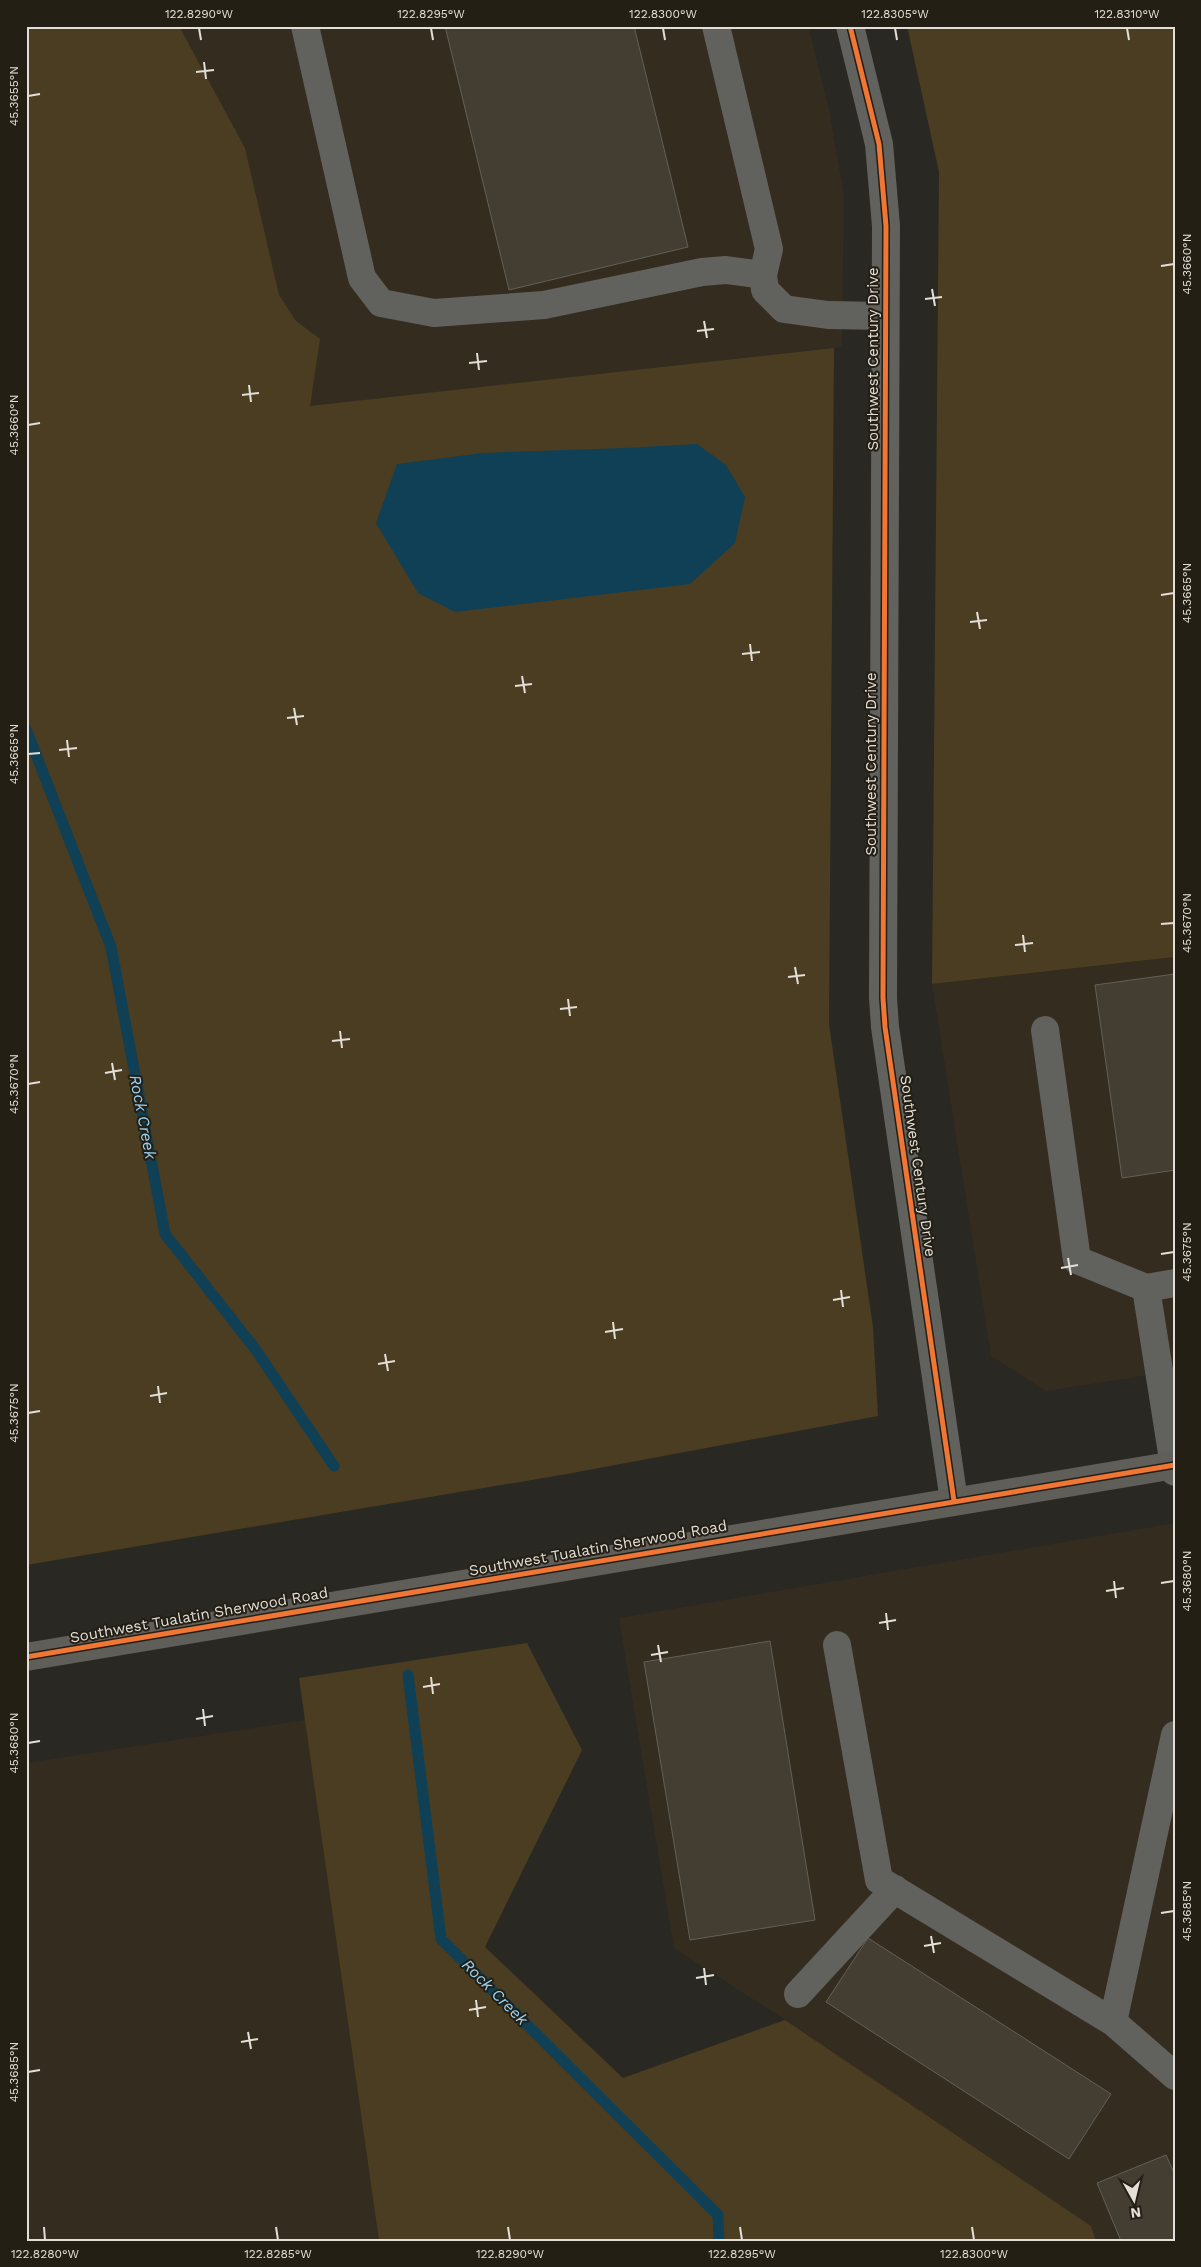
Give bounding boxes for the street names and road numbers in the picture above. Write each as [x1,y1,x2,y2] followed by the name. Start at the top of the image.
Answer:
[864,267,882,451] street label: Southwest Century Drive
[862,672,880,856] street label: Southwest Century Drive
[896,1074,940,1258] street label: Southwest Century Drive
[468,1516,728,1580] street label: Southwest Tualatin Sherwood Road
[69,1583,329,1647] street label: Southwest Tualatin Sherwood Road

